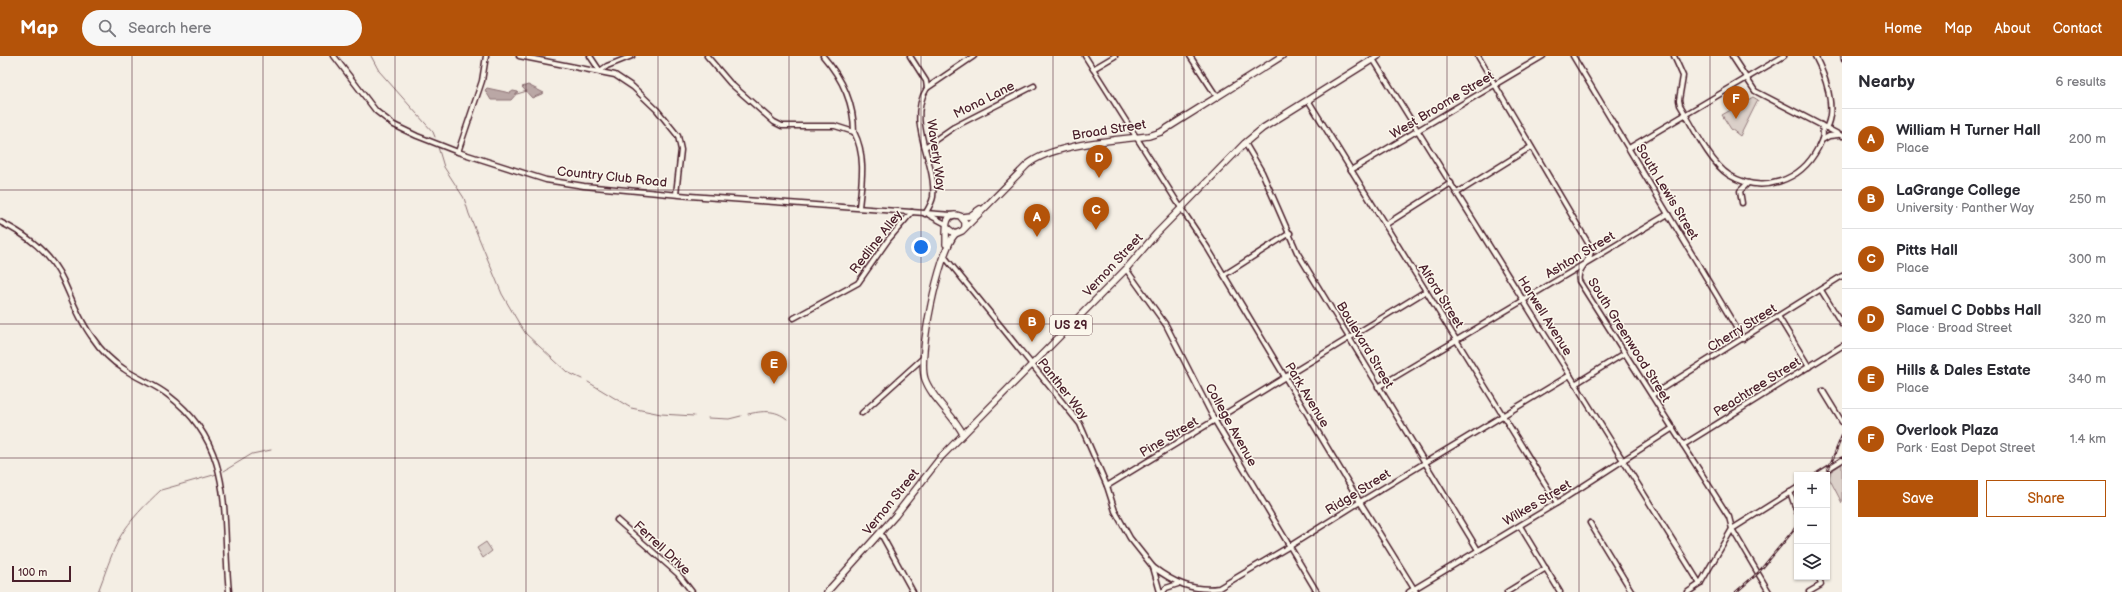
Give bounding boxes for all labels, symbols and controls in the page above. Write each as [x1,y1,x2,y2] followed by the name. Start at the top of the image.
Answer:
[82,10,362,46] search box
[20,17,58,40] text: Map
[96,17,118,39] icon: search
[128,19,211,38] text: Search here
[1884,20,1922,37] text: Home
[1944,20,1972,37] text: Map
[1994,20,2031,37] text: About
[2053,20,2102,37] text: Contact
[1387,68,1497,142] street label: West Broome Street
[1858,72,1915,92] text: Nearby
[2056,74,2106,90] text: 6 results
[951,78,1017,122] street label: Mona Lane
[1723,86,1749,119] pin: F
[1071,116,1147,144] street label: Broad Street
[923,118,949,192] street label: Waverly Way
[1896,121,2041,140] text: William H Turner Hall
[1867,131,1875,147] text: A
[2069,131,2106,147] text: 200 m
[1896,140,1929,156] text: Place
[1632,141,1702,243] street label: South Lewis Street
[1086,145,1112,178] pin: D
[556,163,668,191] street label: Country Club Road
[1896,181,2020,200] text: LaGrange College
[1866,191,1876,207] text: B
[2069,191,2106,207] text: 250 m
[1083,197,1109,230] pin: C
[1896,200,2034,216] text: University · Panther Way
[1024,204,1050,237] pin: A
[846,207,906,277] street label: Redline Alley
[1542,228,1618,282] street label: Ashton Street
[1080,230,1146,300] street label: Vernon Street
[911,237,931,257] your location
[1896,241,1958,260] text: Pitts Hall
[1866,251,1876,267] text: C
[2068,251,2106,267] text: 300 m
[1896,260,1929,276] text: Place
[1415,261,1467,331] street label: Alford Street
[1514,273,1576,359] street label: Harwell Avenue
[1584,275,1674,405] street label: South Greenwood Street
[1333,299,1397,391] street label: Boulevard Street
[1705,301,1779,355] street label: Cherry Street
[1896,301,2041,320] text: Samuel C Dobbs Hall
[1019,309,1045,342] pin: B
[1866,311,1876,327] text: D
[2068,311,2106,327] text: 320 m
[1050,315,1092,335] road number: US 29
[1896,320,2012,336] text: Place · Broad Street
[761,351,787,384] pin: E
[1711,354,1803,420] street label: Peachtree Street
[1034,355,1092,423] street label: Panther Way
[1281,359,1333,431] street label: Park Avenue
[1896,361,2031,380] text: Hills & Dales Estate
[1867,371,1875,387] text: E
[2068,371,2106,387] text: 340 m
[1896,380,1929,396] text: Place
[1202,381,1261,470] street label: College Avenue
[1137,413,1201,461] street label: Pine Street
[1896,421,1999,440] text: Overlook Plaza
[1867,431,1875,447] text: F
[2070,431,2106,447] text: 1.4 km
[1896,440,2035,456] text: Park · East Depot Street
[859,466,923,538] street label: Vernon Street
[1322,466,1394,518] street label: Ridge Street
[1794,472,1830,580] map controls
[1794,472,1830,508] button: +
[1500,476,1574,530] street label: Wilkes Street
[1858,480,1978,517] button: Save
[1986,480,2106,517] button: Share
[1794,508,1830,544] button: −
[630,518,694,579] street label: Ferrell Drive
[1794,544,1830,580] button: layers
[12,564,71,583] scale bar
[18,566,47,579] text: 100 m

